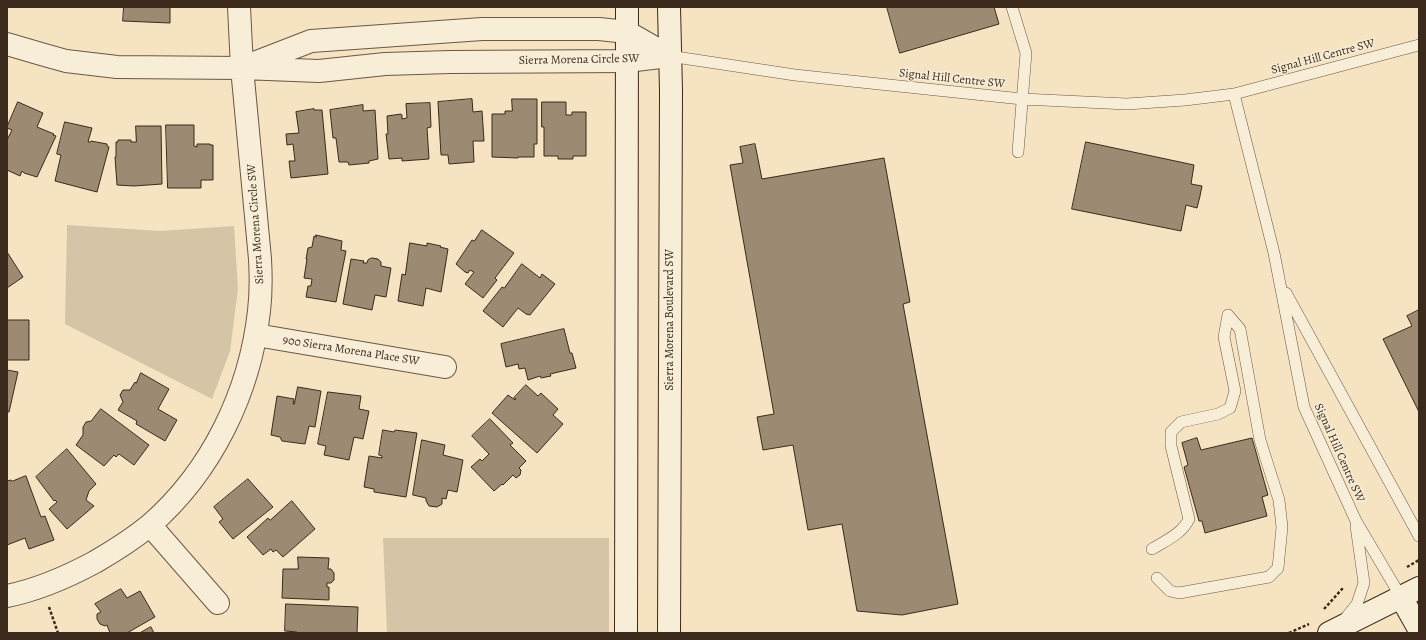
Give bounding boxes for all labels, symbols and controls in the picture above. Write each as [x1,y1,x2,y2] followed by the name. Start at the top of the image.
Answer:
[1270,36,1376,78] street label: Signal Hill Centre SW
[518,52,640,68] street label: Sierra Morena Circle SW
[898,66,1006,92] street label: Signal Hill Centre SW
[245,163,267,285] street label: Sierra Morena Circle SW
[663,249,677,391] street label: Sierra Morena Boulevard SW
[282,333,420,369] street label: 900 Sierra Morena Place SW
[1311,401,1367,505] street label: Signal Hill Centre SW

